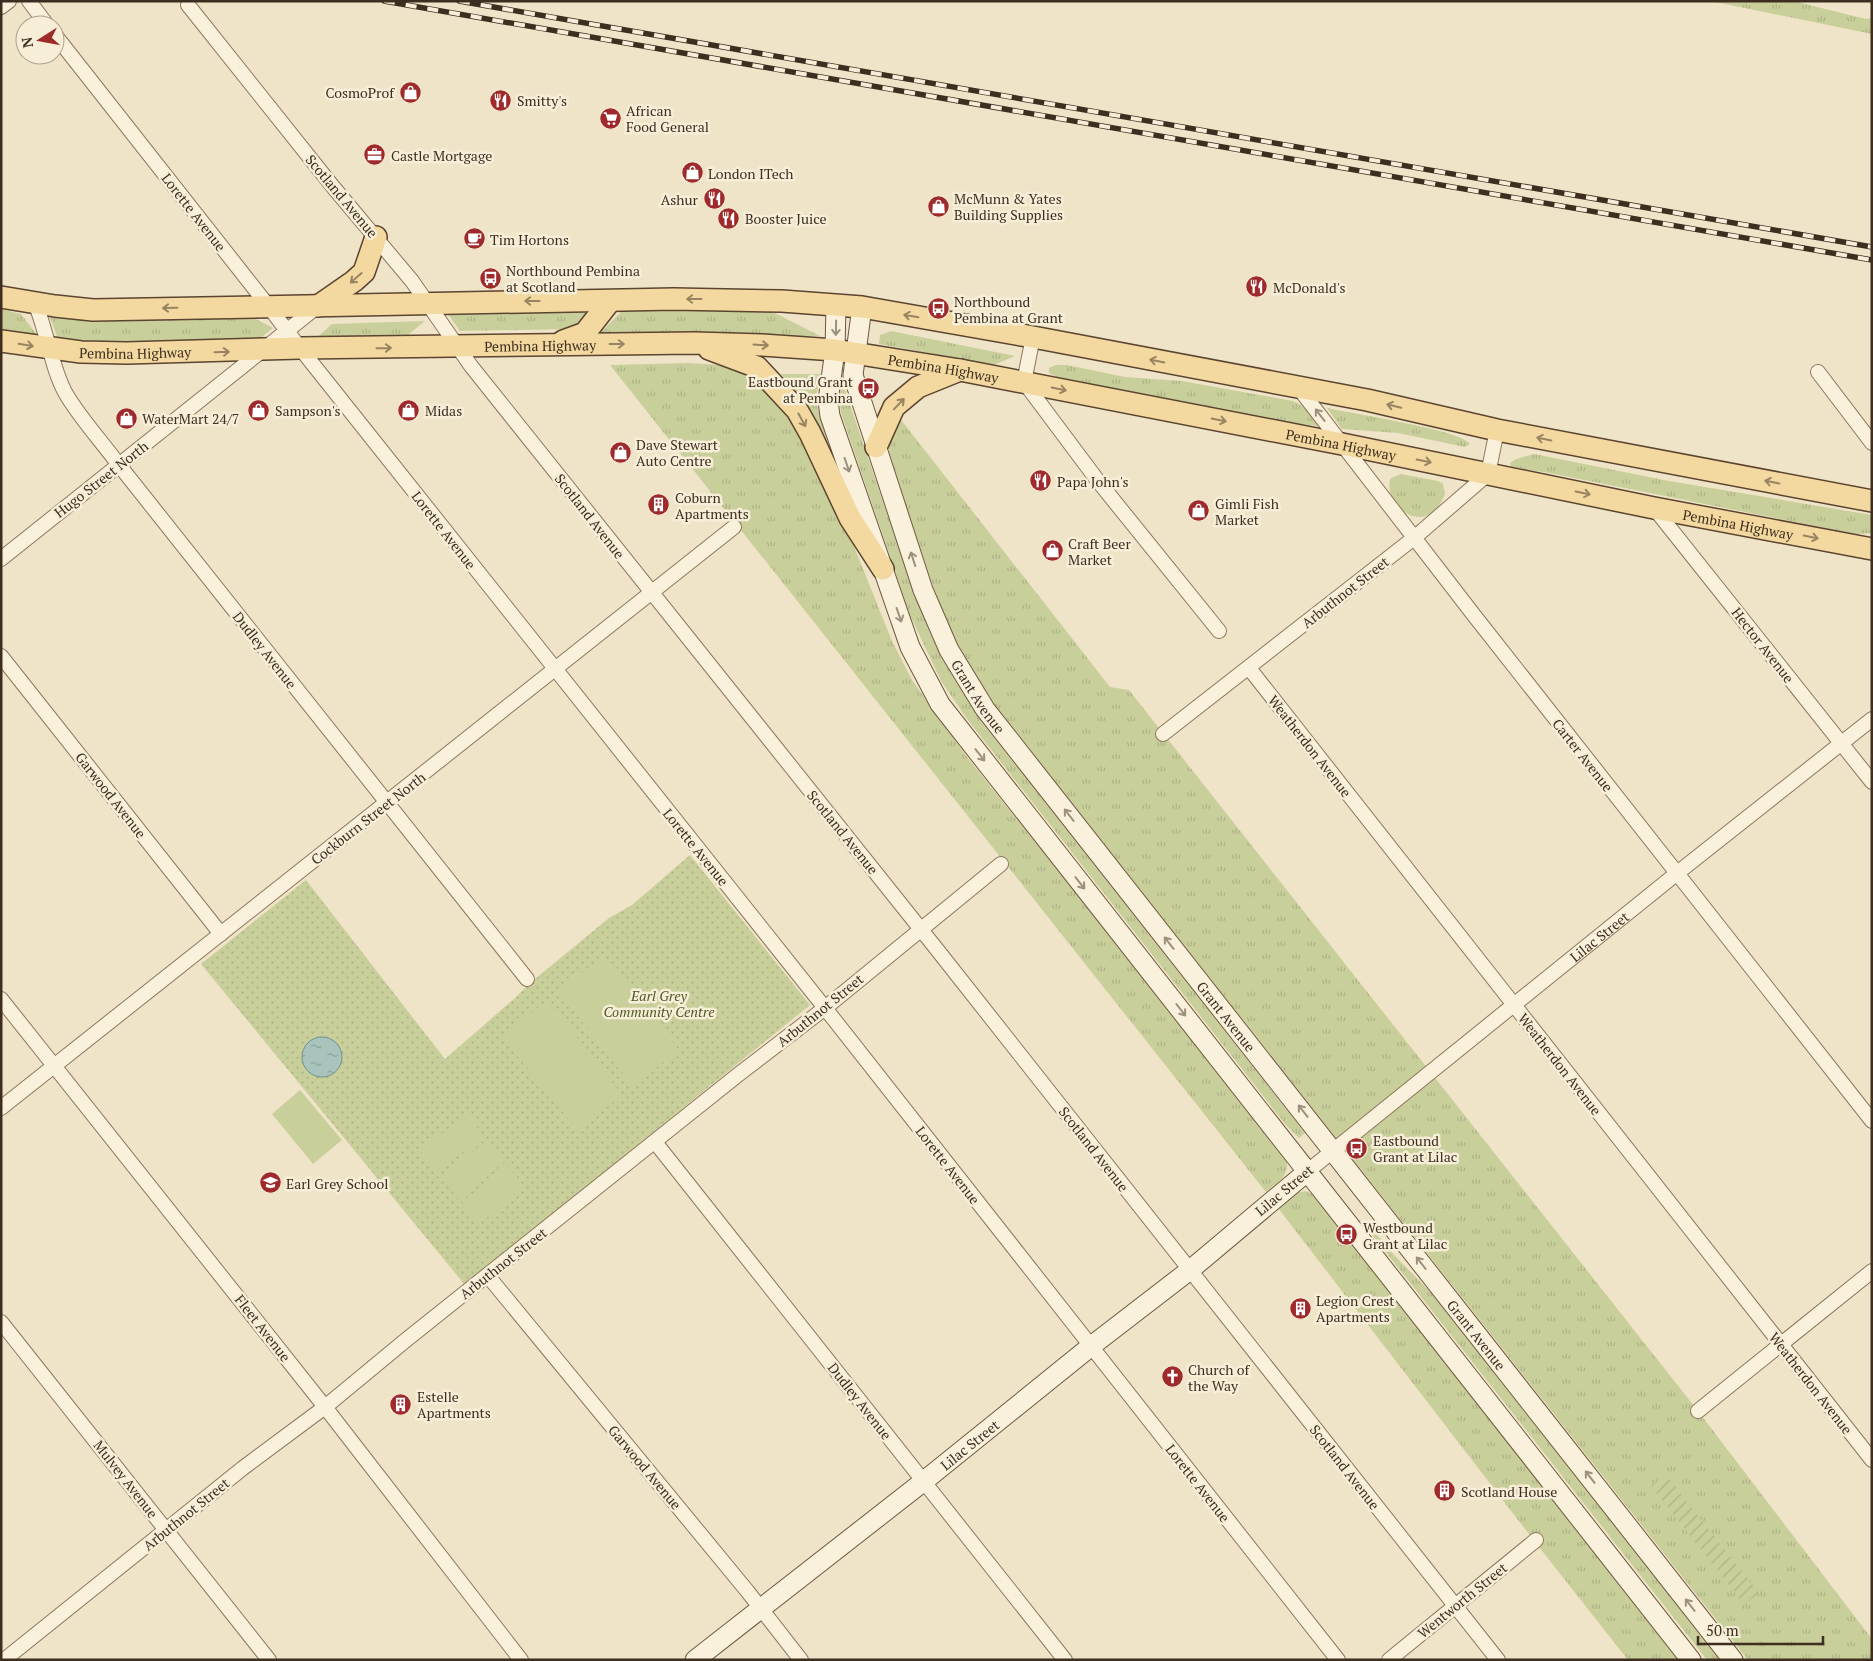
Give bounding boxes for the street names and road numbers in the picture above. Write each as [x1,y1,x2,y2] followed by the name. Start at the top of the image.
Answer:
[302,150,382,242] street label: Scotland Avenue
[158,169,230,255] street label: Lorette Avenue
[484,335,597,355] street label: Pembina Highway
[79,342,192,363] street label: Pembina Highway
[887,349,1001,387] street label: Pembina Highway
[1284,424,1399,465] street label: Pembina Highway
[50,436,152,522] street label: Hugo Street North
[551,470,629,562] street label: Scotland Avenue
[408,487,480,573] street label: Lorette Avenue
[1681,504,1796,544] street label: Pembina Highway
[1297,551,1393,632] street label: Arbuthnot Street
[1727,603,1799,687] street label: Hector Avenue
[229,608,301,692] street label: Dudley Avenue
[947,656,1010,737] street label: Grant Avenue
[1264,691,1356,801] street label: Weatherdon Avenue
[1548,714,1618,796] street label: Carter Avenue
[71,748,151,842] street label: Garwood Avenue
[307,767,429,869] street label: Cockburn Street North
[803,786,883,878] street label: Scotland Avenue
[659,804,733,890] street label: Lorette Avenue
[1566,906,1633,966] street label: Lilac Street
[773,969,868,1051] street label: Arbuthnot Street
[1193,977,1260,1055] street label: Grant Avenue
[1514,1009,1606,1119] street label: Weatherdon Avenue
[1055,1103,1133,1195] street label: Scotland Avenue
[912,1122,984,1208] street label: Lorette Avenue
[1251,1160,1318,1220] street label: Lilac Street
[455,1222,551,1303] street label: Arbuthnot Street
[231,1291,295,1365] street label: Fleet Avenue
[1443,1295,1511,1374] street label: Grant Avenue
[1765,1328,1857,1438] street label: Weatherdon Avenue
[824,1359,896,1443] street label: Dudley Avenue
[936,1414,1003,1474] street label: Lilac Street
[604,1421,686,1513] street label: Garwood Avenue
[1306,1421,1384,1513] street label: Scotland Avenue
[90,1436,162,1522] street label: Mulvey Avenue
[1162,1440,1234,1526] street label: Lorette Avenue
[139,1473,234,1555] street label: Arbuthnot Street
[1413,1557,1511,1642] street label: Wentworth Street

